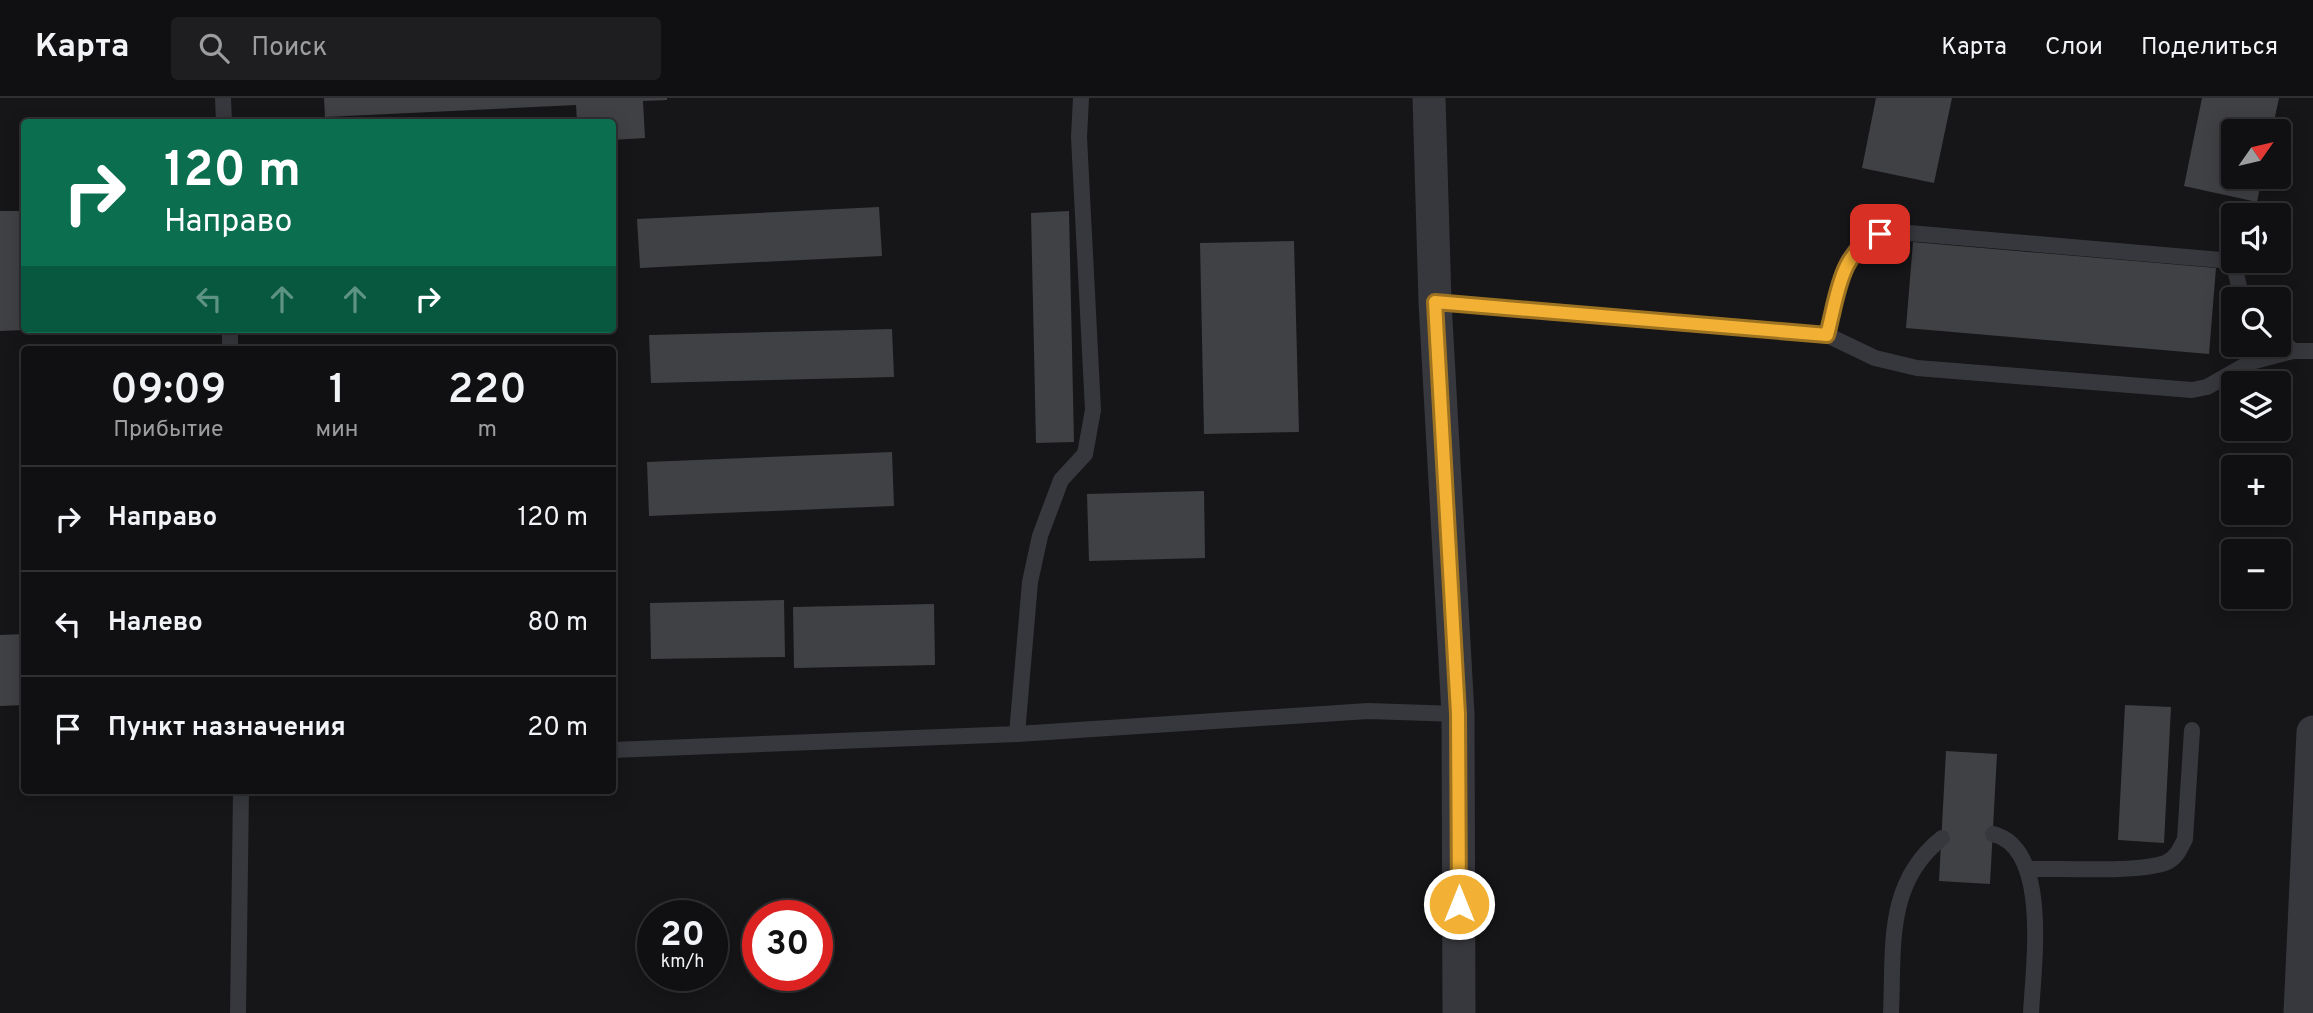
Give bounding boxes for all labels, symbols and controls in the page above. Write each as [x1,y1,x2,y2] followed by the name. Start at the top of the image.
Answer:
[171,17,661,80] search box
[35,27,129,69] text: Карта
[195,29,233,67] icon: search
[251,32,327,65] text: Поиск
[1941,33,2007,63] text: Карта
[2045,33,2103,63] text: Слои
[2141,33,2278,63] text: Поделиться
[2221,119,2291,189] north arrow
[2221,119,2291,609] map controls
[164,142,301,204] text: 120 m
[49,147,140,238] icon: right
[164,203,292,243] text: Направо
[2221,203,2291,273] button: sound
[1850,204,1910,264] pin
[1861,215,1899,253] icon: arrive
[190,280,228,318] icon: left
[263,280,301,318] icon: ahead
[336,280,374,318] icon: ahead
[409,280,447,318] icon: right
[2221,287,2291,357] button: search
[110,365,226,418] text: 09:09
[329,365,345,418] text: 1
[448,365,527,418] text: 220
[2221,371,2291,441] button: layers
[113,416,223,445] text: Прибытие
[316,416,359,445] text: мин
[477,416,497,445] text: m
[2221,455,2291,525] button: +
[49,500,87,538] icon: right
[108,502,217,535] text: Направо
[518,502,588,535] text: 120 m
[2221,539,2291,609] button: −
[49,605,87,643] icon: left
[108,607,203,640] text: Налево
[528,607,588,640] text: 80 m
[49,710,87,748] icon: arrive
[108,712,346,745] text: Пункт назначения
[527,712,588,745] text: 20 m
[1422,867,1496,941] position arrow
[742,900,833,991] speed limit sign: 30
[660,914,705,958] text: 20
[661,951,704,974] text: km/h

